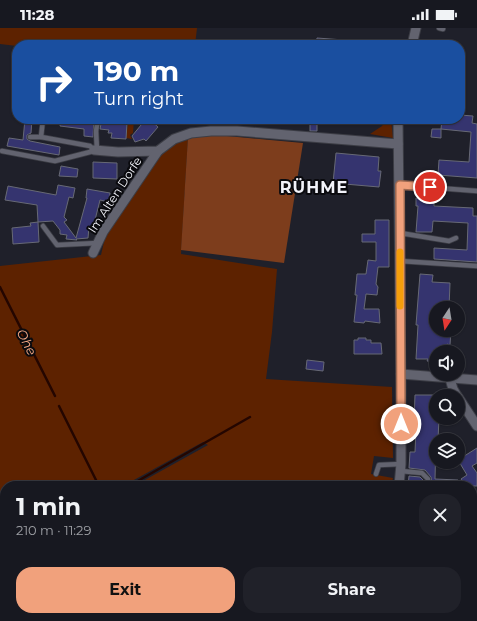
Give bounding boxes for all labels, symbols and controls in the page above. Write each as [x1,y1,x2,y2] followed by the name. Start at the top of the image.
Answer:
[20,5,54,24] text: 11:28
[94,54,179,88] text: 190 m
[28,56,80,108] icon: right
[94,88,184,110] text: Turn right
[84,154,145,236] street label: Im Alten Dorfe
[413,170,447,204] pin
[419,176,441,198] icon: arrive
[280,178,348,197] district label: RÜHME
[429,301,465,337] north arrow
[429,301,465,469] map controls
[14,326,40,358] water label: Ohe
[429,345,465,381] button: sound
[429,389,465,425] button: search
[380,403,422,445] position arrow
[429,433,465,469] button: layers
[16,492,81,521] text: 1 min
[419,494,461,536] button: close
[16,522,91,538] text: 210 m · 11:29
[16,567,235,613] button: Exit
[243,567,461,613] button: Share

